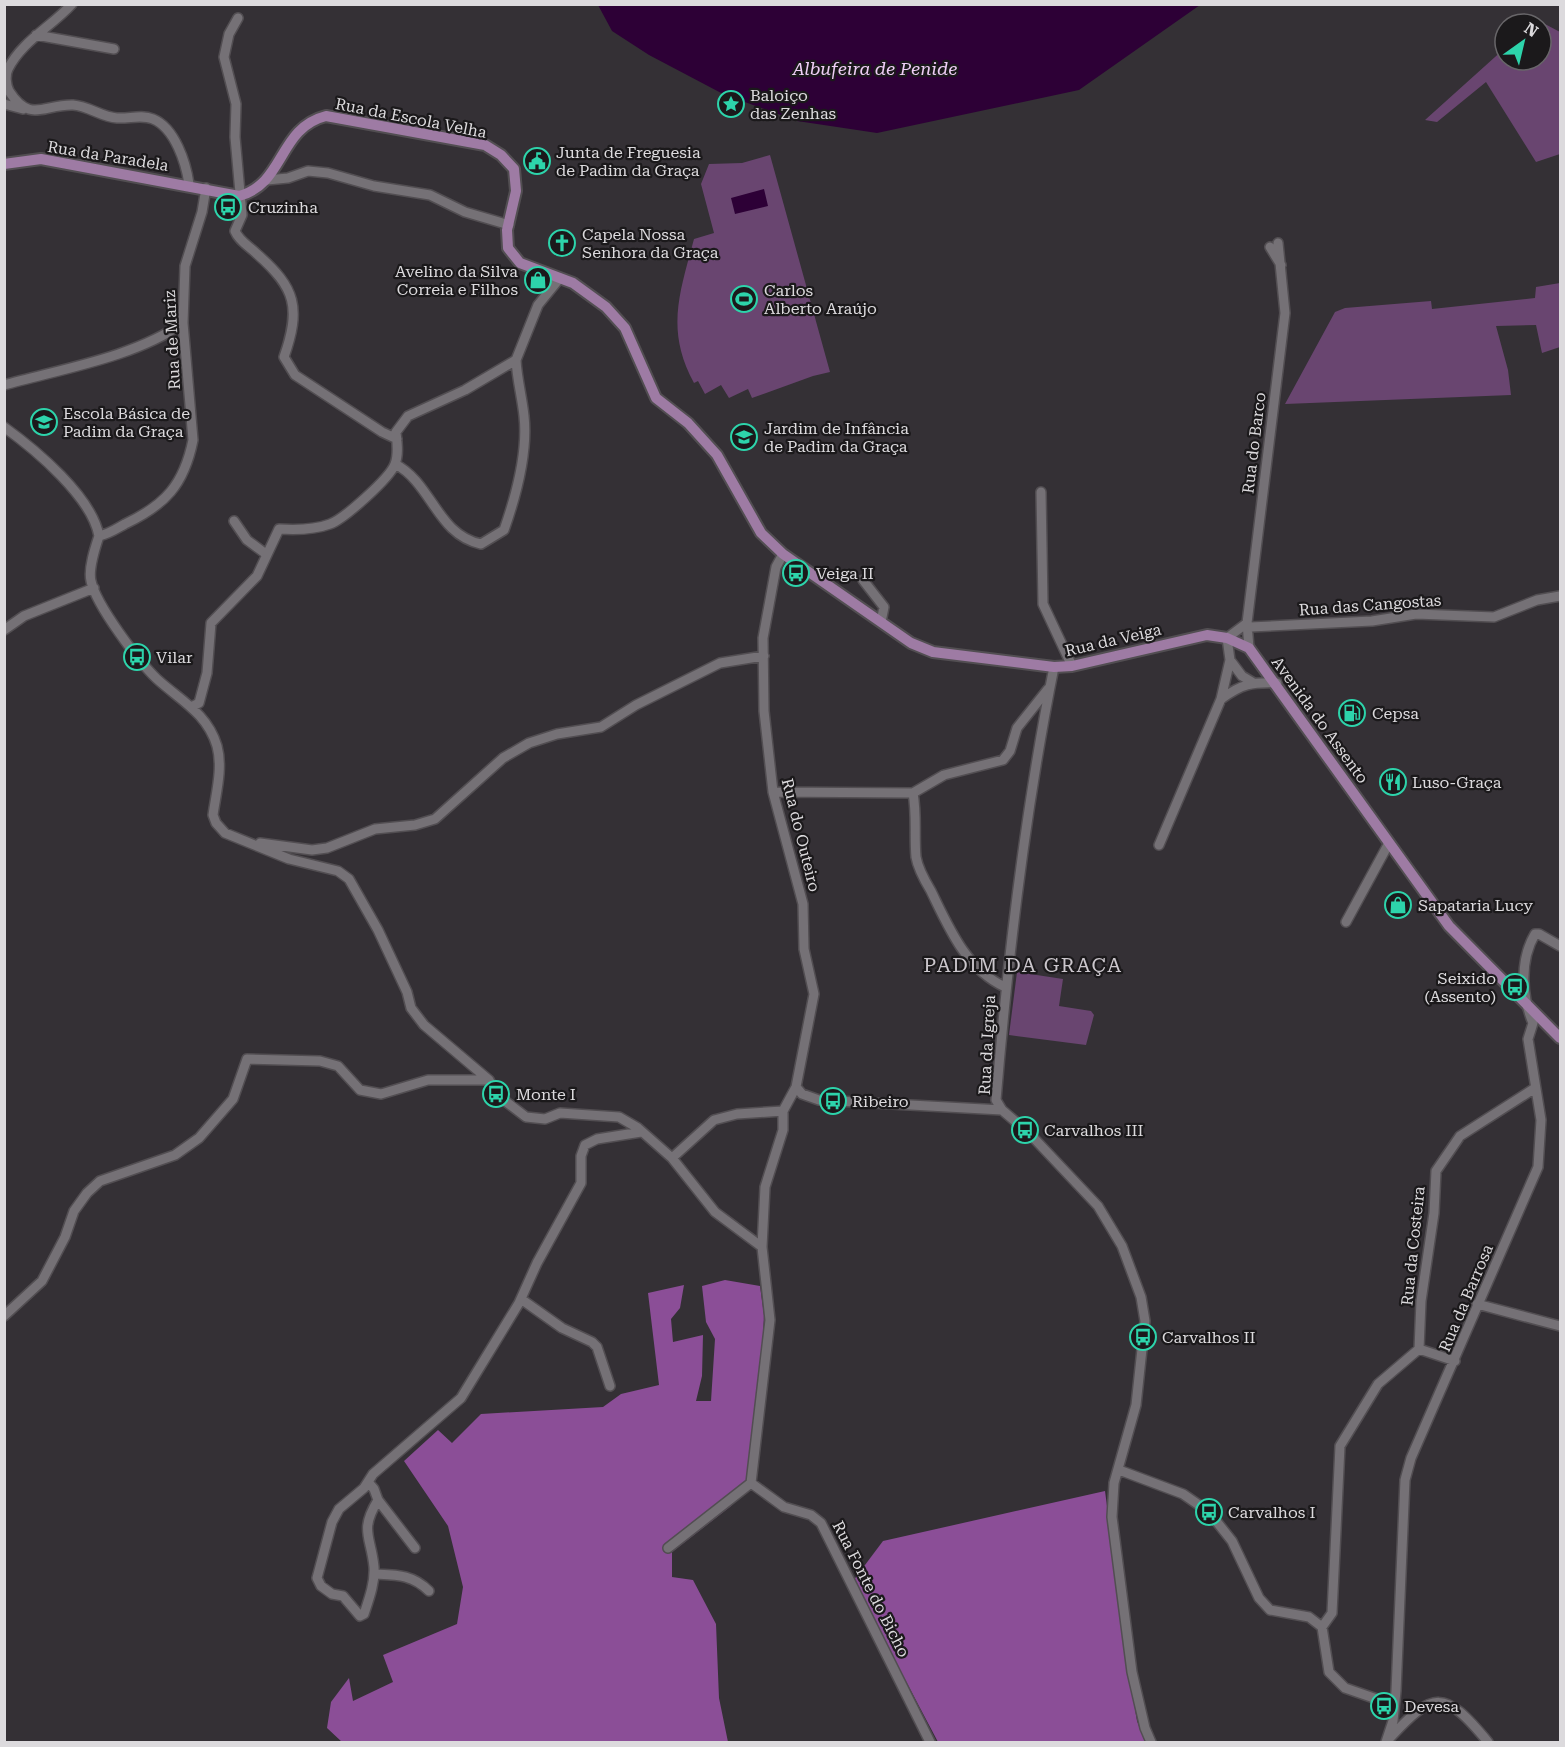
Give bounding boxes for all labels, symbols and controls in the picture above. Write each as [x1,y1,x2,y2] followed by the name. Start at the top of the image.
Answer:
[1493,12,1553,72] north arrow
[1521,19,1542,41] text: N
[792,58,957,79] water label: Albufeira de Penide
[750,86,837,123] place label: Baloiço das Zenhas
[716,89,746,119] place icon: Baloiço das Zenhas
[334,94,489,142] street label: Rua da Escola Velha
[46,137,170,175] street label: Rua da Paradela
[556,143,701,180] place label: Junta de Freguesia de Padim da Graça
[522,146,552,176] public building icon: Junta de Freguesia de Padim da Graça
[213,192,243,222] bus stop icon: Cruzinha
[248,198,318,217] place label: Cruzinha
[582,225,719,262] place label: Capela Nossa Senhora da Graça
[547,228,577,258] church icon: Capela Nossa Senhora da Graça
[395,262,518,299] place label: Avelino da Silva Correia e Filhos
[523,265,553,295] shop icon: Avelino da Silva Correia e Filhos
[764,281,877,318] place label: Carlos Alberto Araújo
[729,284,759,314] sports icon: Carlos Alberto Araújo
[160,289,184,390] street label: Rua de Mariz
[1238,391,1270,495] street label: Rua do Barco
[63,404,190,441] place label: Escola Básica de Padim da Graça
[29,407,59,437] school or university icon: Escola Básica de Padim da Graça
[764,419,909,456] place label: Jardim de Infância de Padim da Graça
[729,422,759,452] school or university icon: Jardim de Infância de Padim da Graça
[781,558,811,588] bus stop icon: Veiga II
[816,564,874,583] place label: Veiga II
[1298,591,1442,619] street label: Rua das Cangostas
[1063,620,1163,660] street label: Rua da Veiga
[122,642,152,672] bus stop icon: Vilar
[156,648,193,667] place label: Vilar
[1268,653,1372,787] street label: Avenida do Assento
[1337,698,1367,728] fuel station icon: Cepsa
[1372,704,1419,723] place label: Cepsa
[1378,767,1408,797] restaurant icon: Luso-Graça
[1412,773,1502,792] place label: Luso-Graça
[778,776,824,894] street label: Rua do Outeiro
[1383,890,1413,920] shop icon: Sapataria Lucy
[1418,896,1533,915] place label: Sapataria Lucy
[923,953,1123,977] district label: PADIM DA GRAÇA
[1424,969,1496,1006] place label: Seixido (Assento)
[1500,972,1530,1002] bus stop icon: Seixido (Assento)
[975,994,999,1095] street label: Rua da Igreja
[481,1079,511,1109] bus stop icon: Monte I
[516,1085,576,1104] place label: Monte I
[818,1086,848,1116] bus stop icon: Ribeiro
[852,1092,909,1111] place label: Ribeiro
[1010,1115,1040,1145] bus stop icon: Carvalhos III
[1044,1121,1143,1140] place label: Carvalhos III
[1397,1185,1429,1307] street label: Rua da Costeira
[1435,1241,1497,1355] street label: Rua da Barrosa
[1128,1322,1158,1352] bus stop icon: Carvalhos II
[1162,1328,1255,1347] place label: Carvalhos II
[1194,1497,1224,1527] bus stop icon: Carvalhos I
[1228,1503,1315,1522] place label: Carvalhos I
[828,1518,914,1660] street label: Rua Fonte do Bicho
[1369,1691,1399,1721] bus stop icon: Devesa
[1404,1697,1459,1716] place label: Devesa

